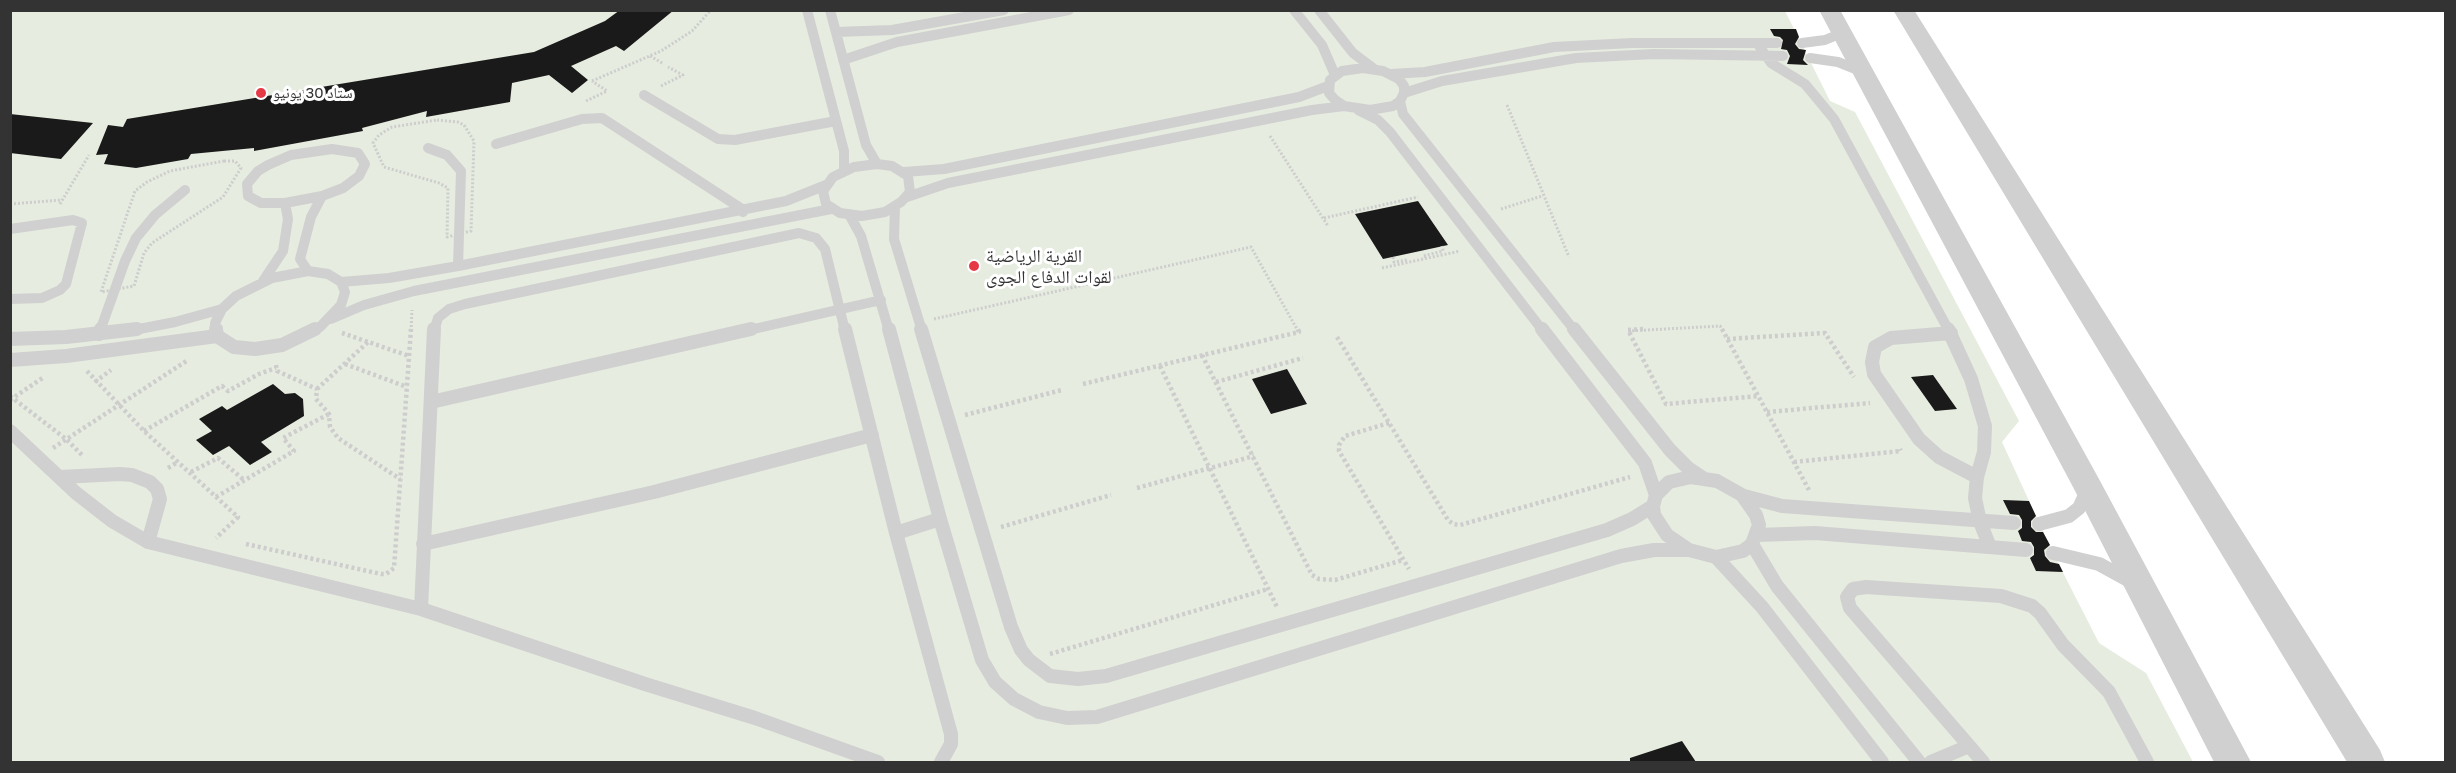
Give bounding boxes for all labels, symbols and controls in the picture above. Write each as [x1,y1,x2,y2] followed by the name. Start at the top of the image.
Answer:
[273,84,353,102] place label: ستاد 30 يونيو
[254,86,268,100] marker: ستاد 30 يونيو
[986,245,1112,288] place label: القرية الرياضية لقوات الدفاع الجوى
[967,259,981,273] marker: القرية الرياضية لقوات الدفاع الجوى

